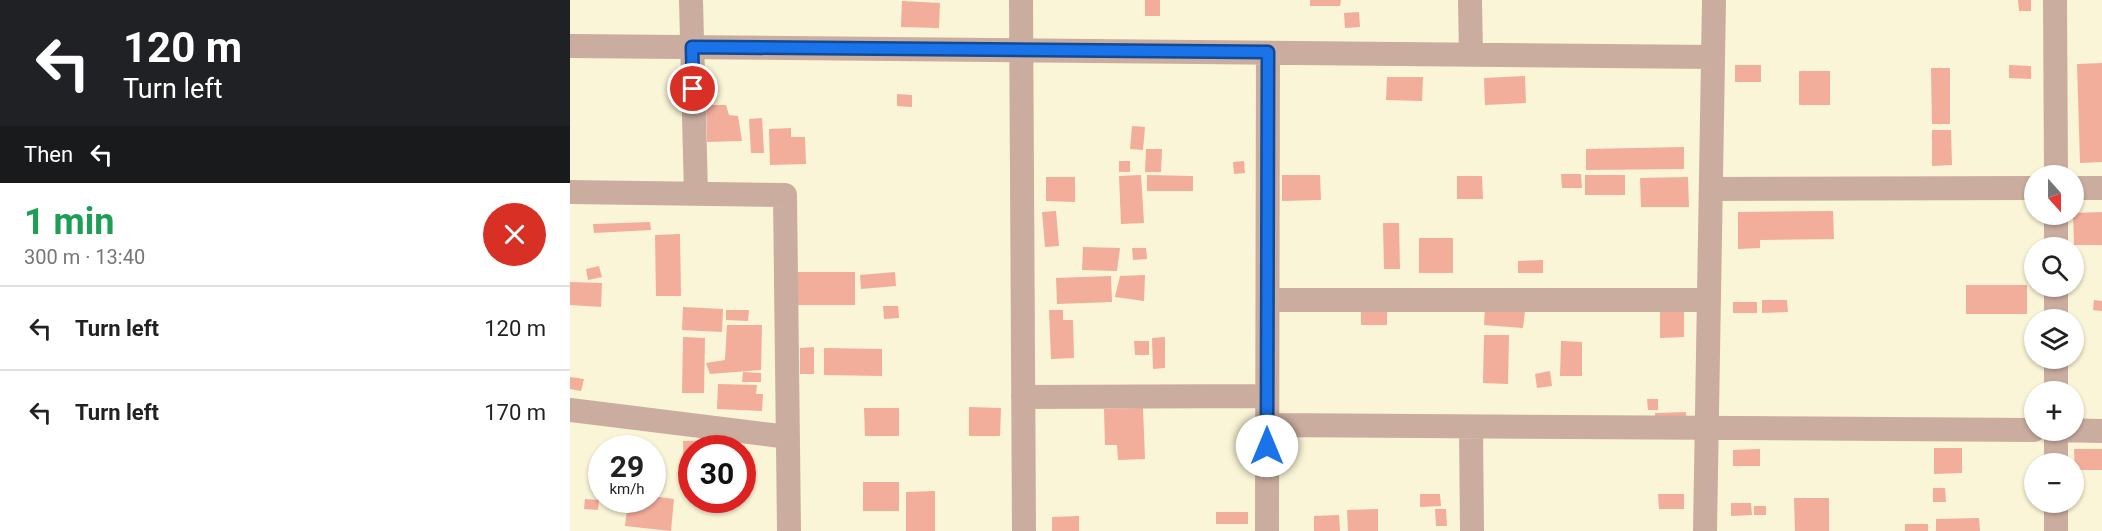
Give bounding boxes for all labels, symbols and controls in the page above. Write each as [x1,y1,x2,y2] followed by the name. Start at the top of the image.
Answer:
[123,23,242,72] text: 120 m
[24,24,102,102] icon: left
[667,63,718,114] pin
[676,72,709,105] icon: arrive
[123,73,223,105] text: Turn left
[85,138,118,171] icon: left
[24,142,73,167] text: Then
[2024,165,2084,225] north arrow
[2024,165,2084,513] map controls
[24,201,115,243] text: 1 min
[483,203,546,266] button: close
[2024,237,2084,297] button: search
[24,245,145,269] text: 300 m · 13:40
[2024,309,2084,369] button: layers
[24,312,57,345] icon: left
[75,316,159,341] text: Turn left
[484,316,546,341] text: 120 m
[2024,381,2084,441] button: +
[24,396,57,429] icon: left
[75,400,159,425] text: Turn left
[484,400,546,425] text: 170 m
[1235,414,1299,478] position arrow
[678,435,756,513] speed limit sign: 30
[610,449,644,484] text: 29
[2024,453,2084,513] button: −
[609,480,645,498] text: km/h

